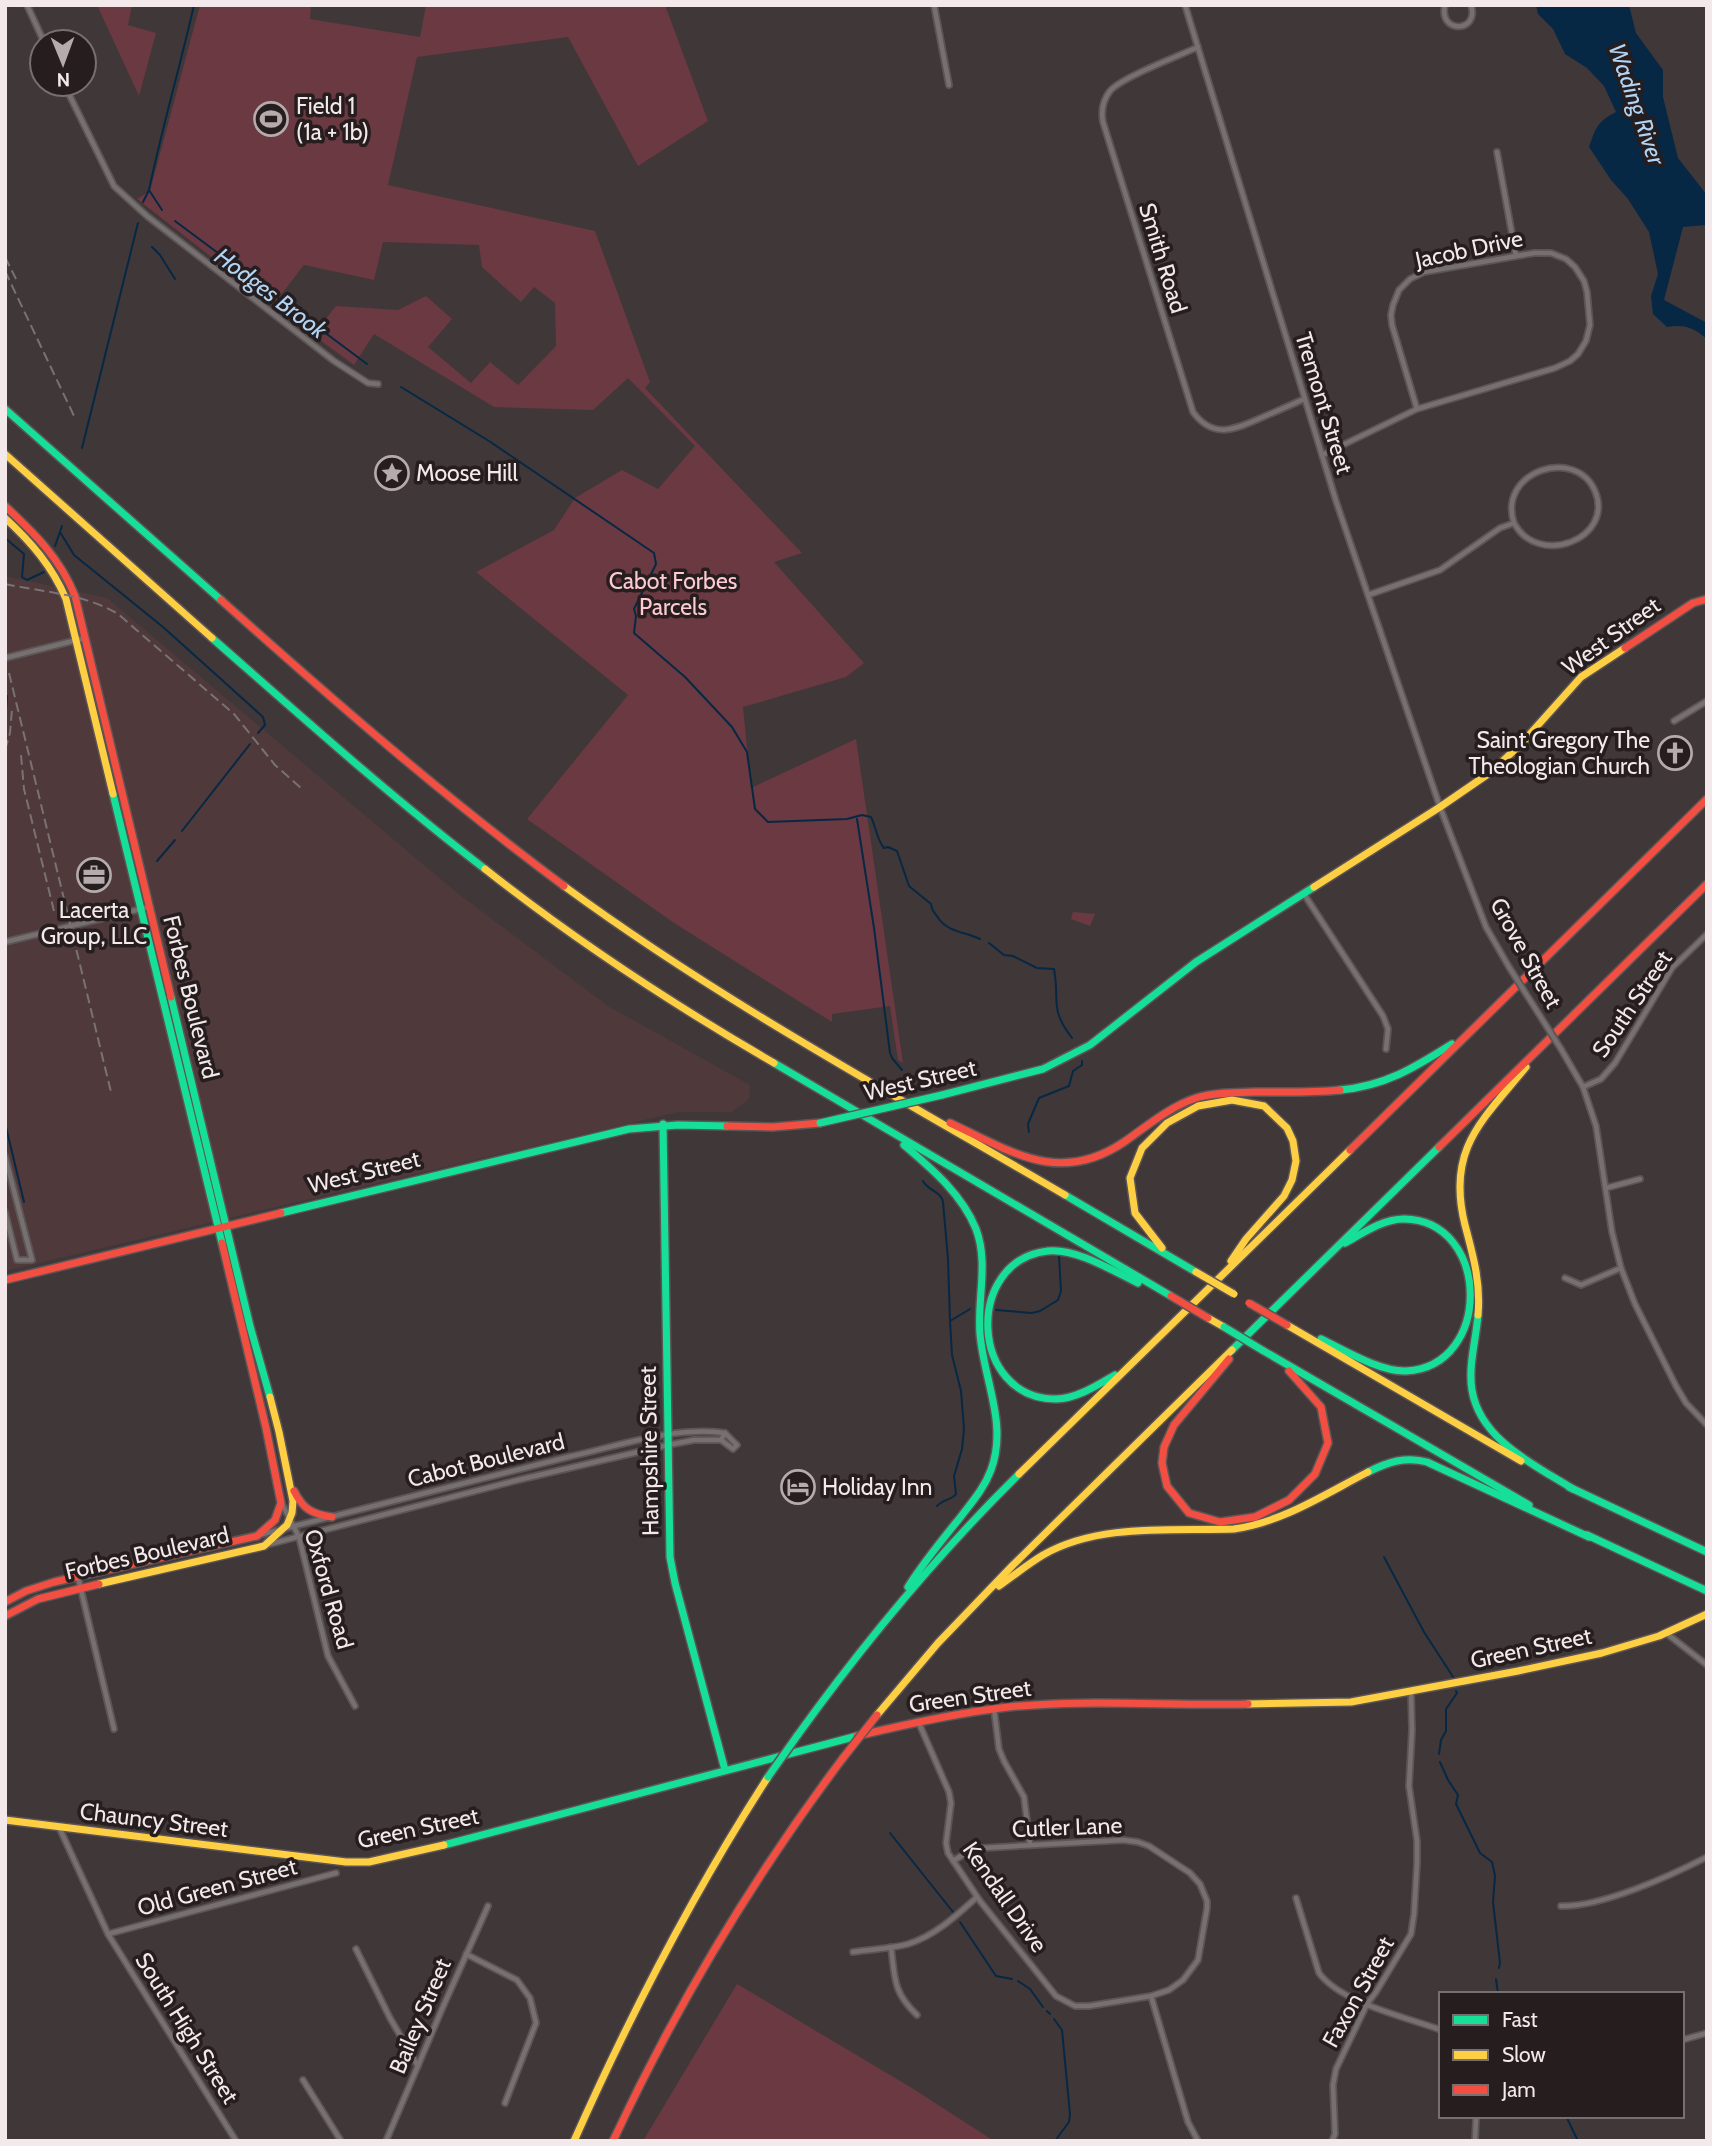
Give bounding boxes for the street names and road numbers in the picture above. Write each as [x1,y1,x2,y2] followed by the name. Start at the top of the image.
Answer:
[1133,200,1193,316] street label: Smith Road
[1412,224,1526,274] street label: Jacob Drive
[1289,329,1359,477] street label: Tremont Street
[1557,591,1666,681] street label: West Street
[1484,893,1568,1013] street label: Grove Street
[157,912,225,1082] street label: Forbes Boulevard
[1586,945,1678,1063] street label: South Street
[861,1053,979,1106] street label: West Street
[305,1145,423,1199] street label: West Street
[634,1366,664,1536] street label: Hampshire Street
[405,1427,567,1493] street label: Cabot Boulevard
[62,1521,232,1585] street label: Forbes Boulevard
[299,1526,359,1652] street label: Oxford Road
[1468,1621,1594,1674] street label: Green Street
[907,1674,1033,1718] street label: Green Street
[78,1797,230,1843] street label: Chauncy Street
[355,1801,481,1854] street label: Green Street
[1011,1811,1123,1843] street label: Cutler Lane
[957,1836,1053,1958] street label: Kendall Drive
[134,1852,300,1922] street label: Old Green Street
[1316,1932,1400,2052] street label: Faxon Street
[129,1947,245,2109] street label: South High Street
[383,1954,457,2078] street label: Bailey Street

